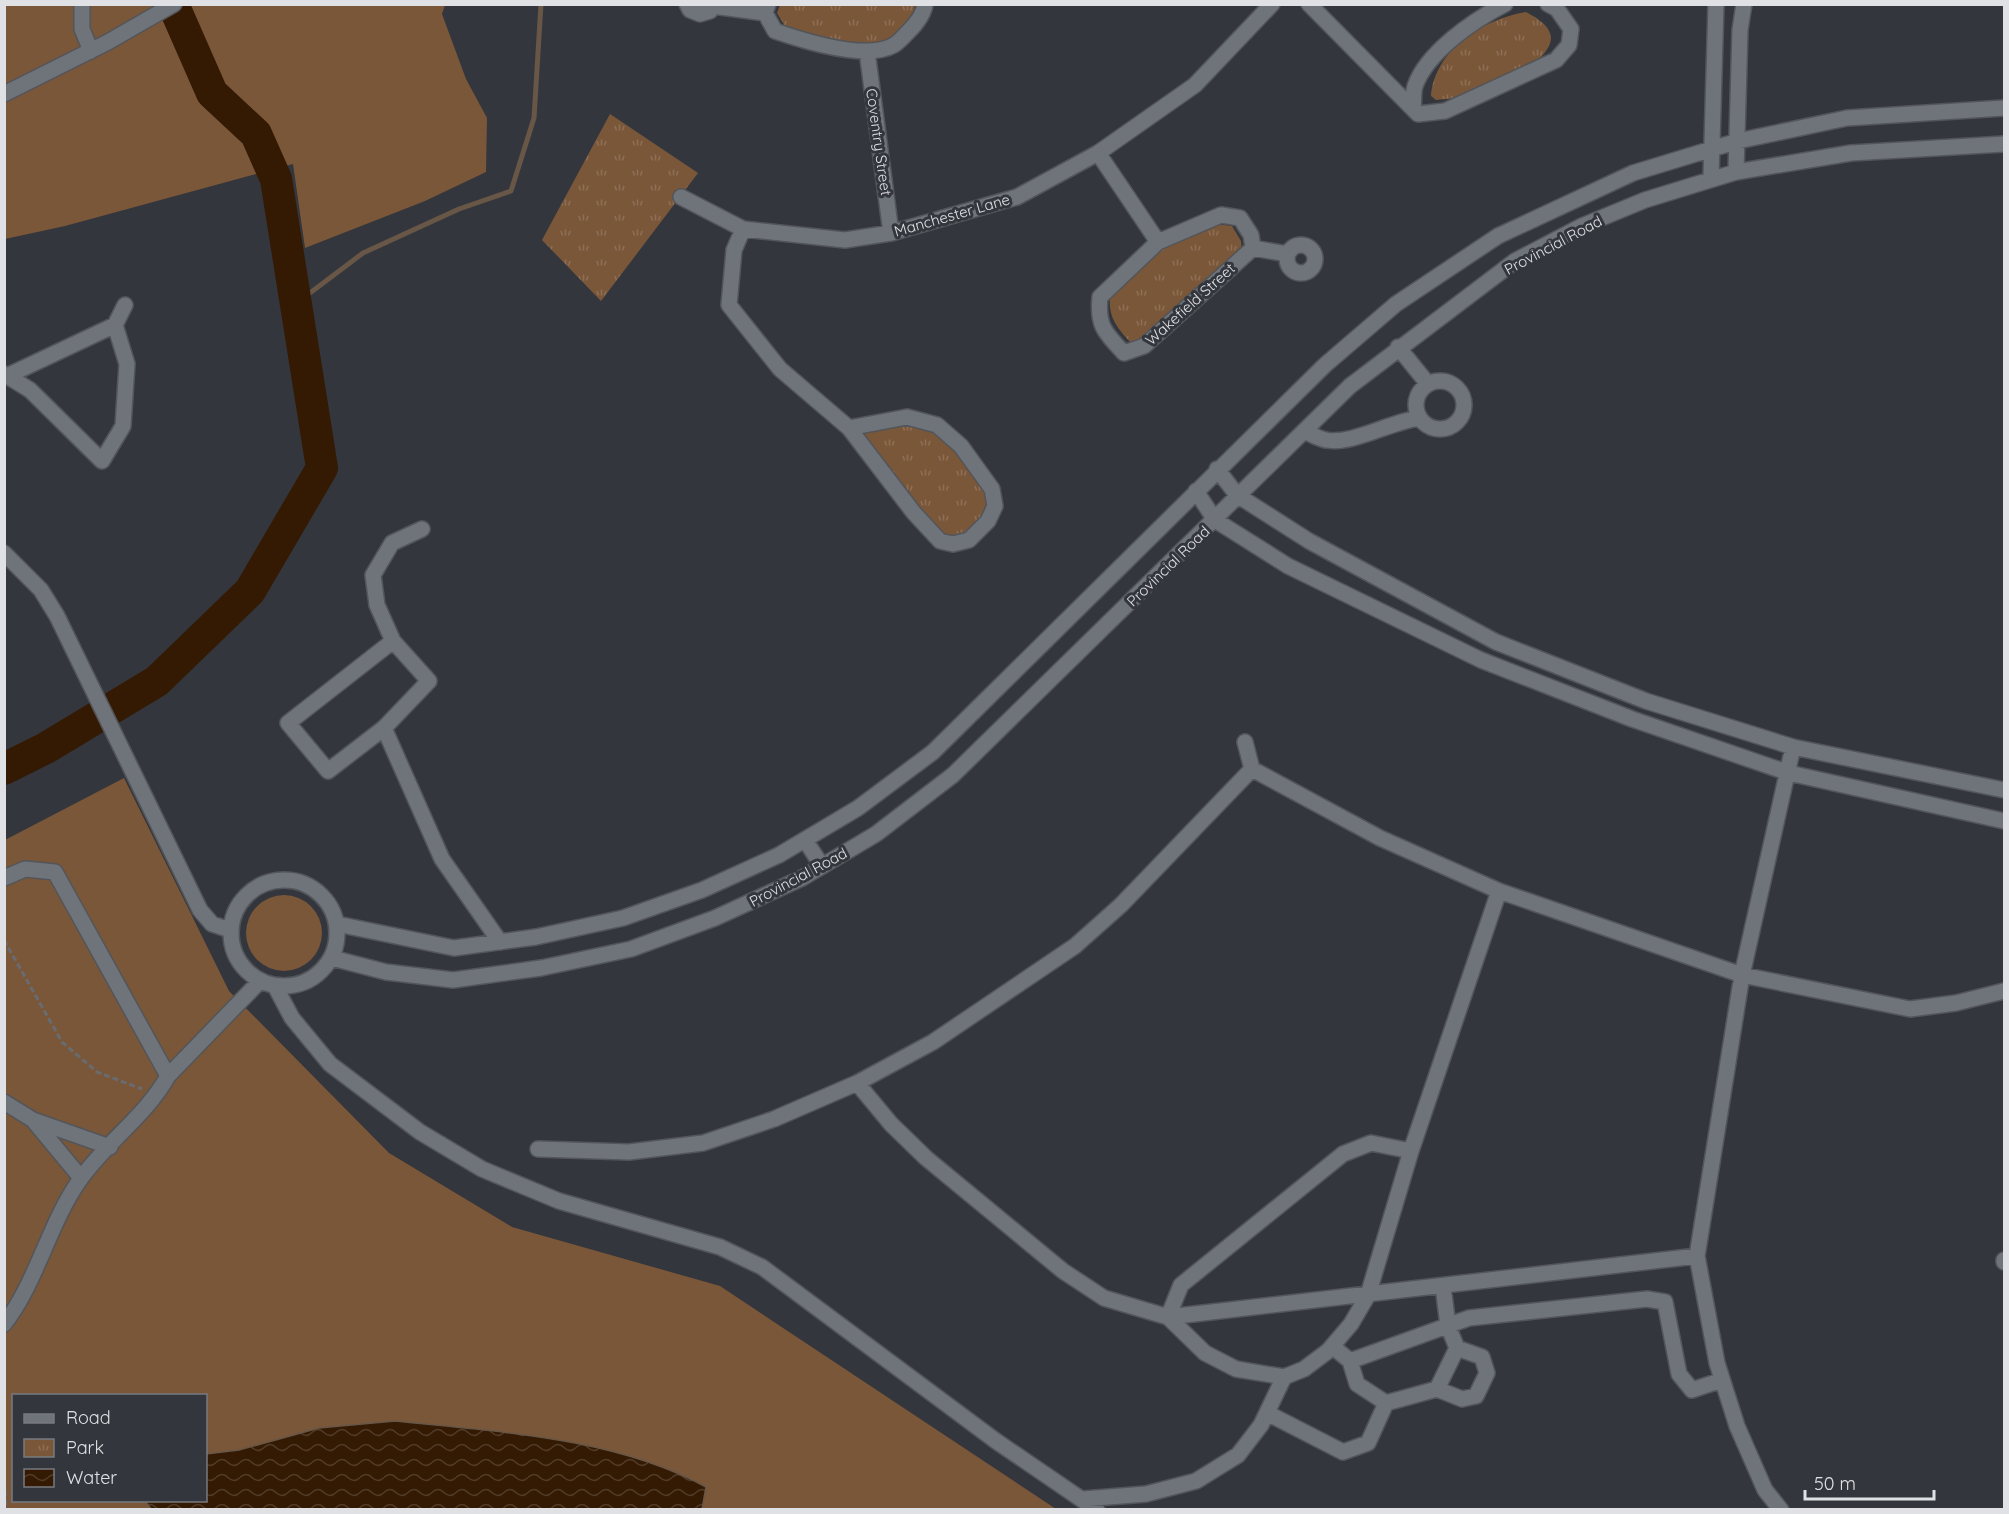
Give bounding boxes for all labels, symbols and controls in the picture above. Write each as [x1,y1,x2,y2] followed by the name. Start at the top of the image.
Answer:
[862,87,896,197] street label: Coventry Street
[892,189,1012,241] street label: Manchester Lane
[1501,211,1605,279] street label: Provincial Road
[1141,259,1239,349] street label: Wakefield Street
[1123,522,1213,610] street label: Provincial Road
[746,843,850,911] street label: Provincial Road
[12,1394,207,1502] legend
[66,1406,111,1429] text: Road
[66,1436,104,1459] text: Park
[1805,1463,1934,1501] scale bar
[66,1466,117,1489] text: Water
[1814,1472,1856,1495] text: 50 m

